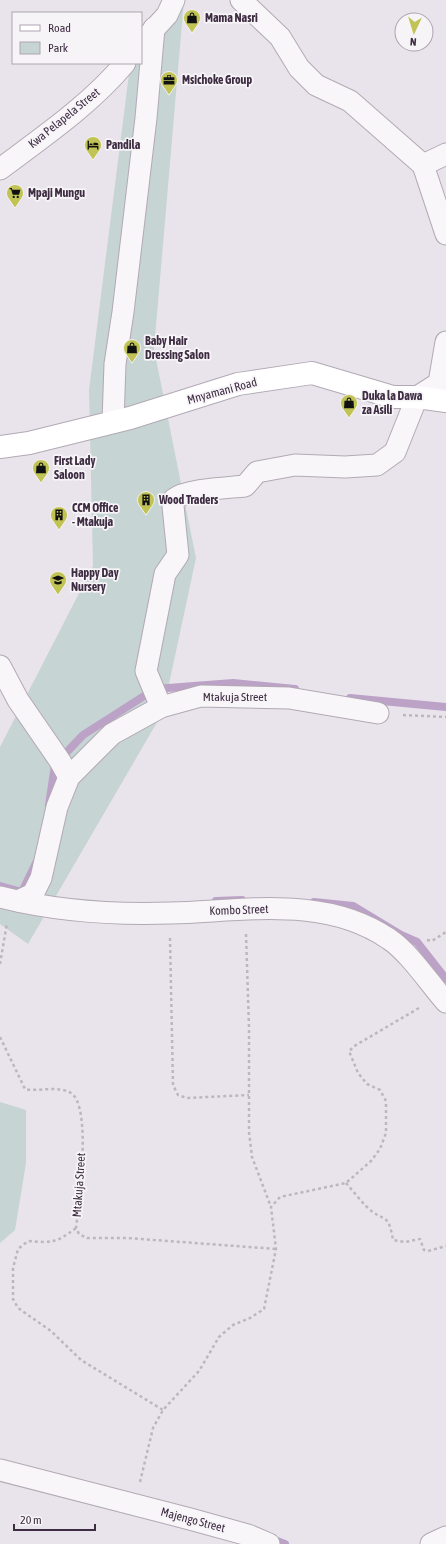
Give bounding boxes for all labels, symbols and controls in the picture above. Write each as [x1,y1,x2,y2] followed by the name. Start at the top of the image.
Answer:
[182,8,202,33] shop icon: Mama Nasri
[205,11,258,25] place label: Mama Nasri
[12,12,142,64] legend
[394,12,434,52] north arrow
[48,21,71,35] text: Road
[410,36,417,48] text: N
[48,41,69,55] text: Park
[159,70,179,95] office icon: Msichoke Group
[182,73,252,87] place label: Msichoke Group
[26,85,103,151] street label: Kwa Pelapela Street
[83,135,103,160] hotel icon: Pandila
[106,138,141,152] place label: Pandila
[5,183,25,208] supermarket icon: Mpaji Mungu
[28,186,85,200] place label: Mpaji Mungu
[145,334,210,362] place label: Baby Hair Dressing Salon
[122,338,142,363] shop icon: Baby Hair Dressing Salon
[186,375,258,407] street label: Mnyamani Road
[362,389,423,417] place label: Duka la Dawa za Asili
[339,393,359,418] shop icon: Duka la Dawa za Asili
[54,454,95,482] place label: First Lady Saloon
[31,458,51,483] shop icon: First Lady Saloon
[136,490,156,515] building icon: Wood Traders
[158,493,219,507] place label: Wood Traders
[72,501,119,529] place label: CCM Office - Mtakuja
[49,505,69,530] building icon: CCM Office - Mtakuja
[71,566,119,594] place label: Happy Day Nursery
[48,570,68,595] school or university icon: Happy Day Nursery
[203,690,268,704] street label: Mtakuja Street
[209,902,269,918] street label: Kombo Street
[70,1152,88,1218] street label: Mtakuja Street
[159,1505,227,1535] street label: Majengo Street
[14,1506,95,1532] scale bar
[20,1513,42,1527] text: 20 m

